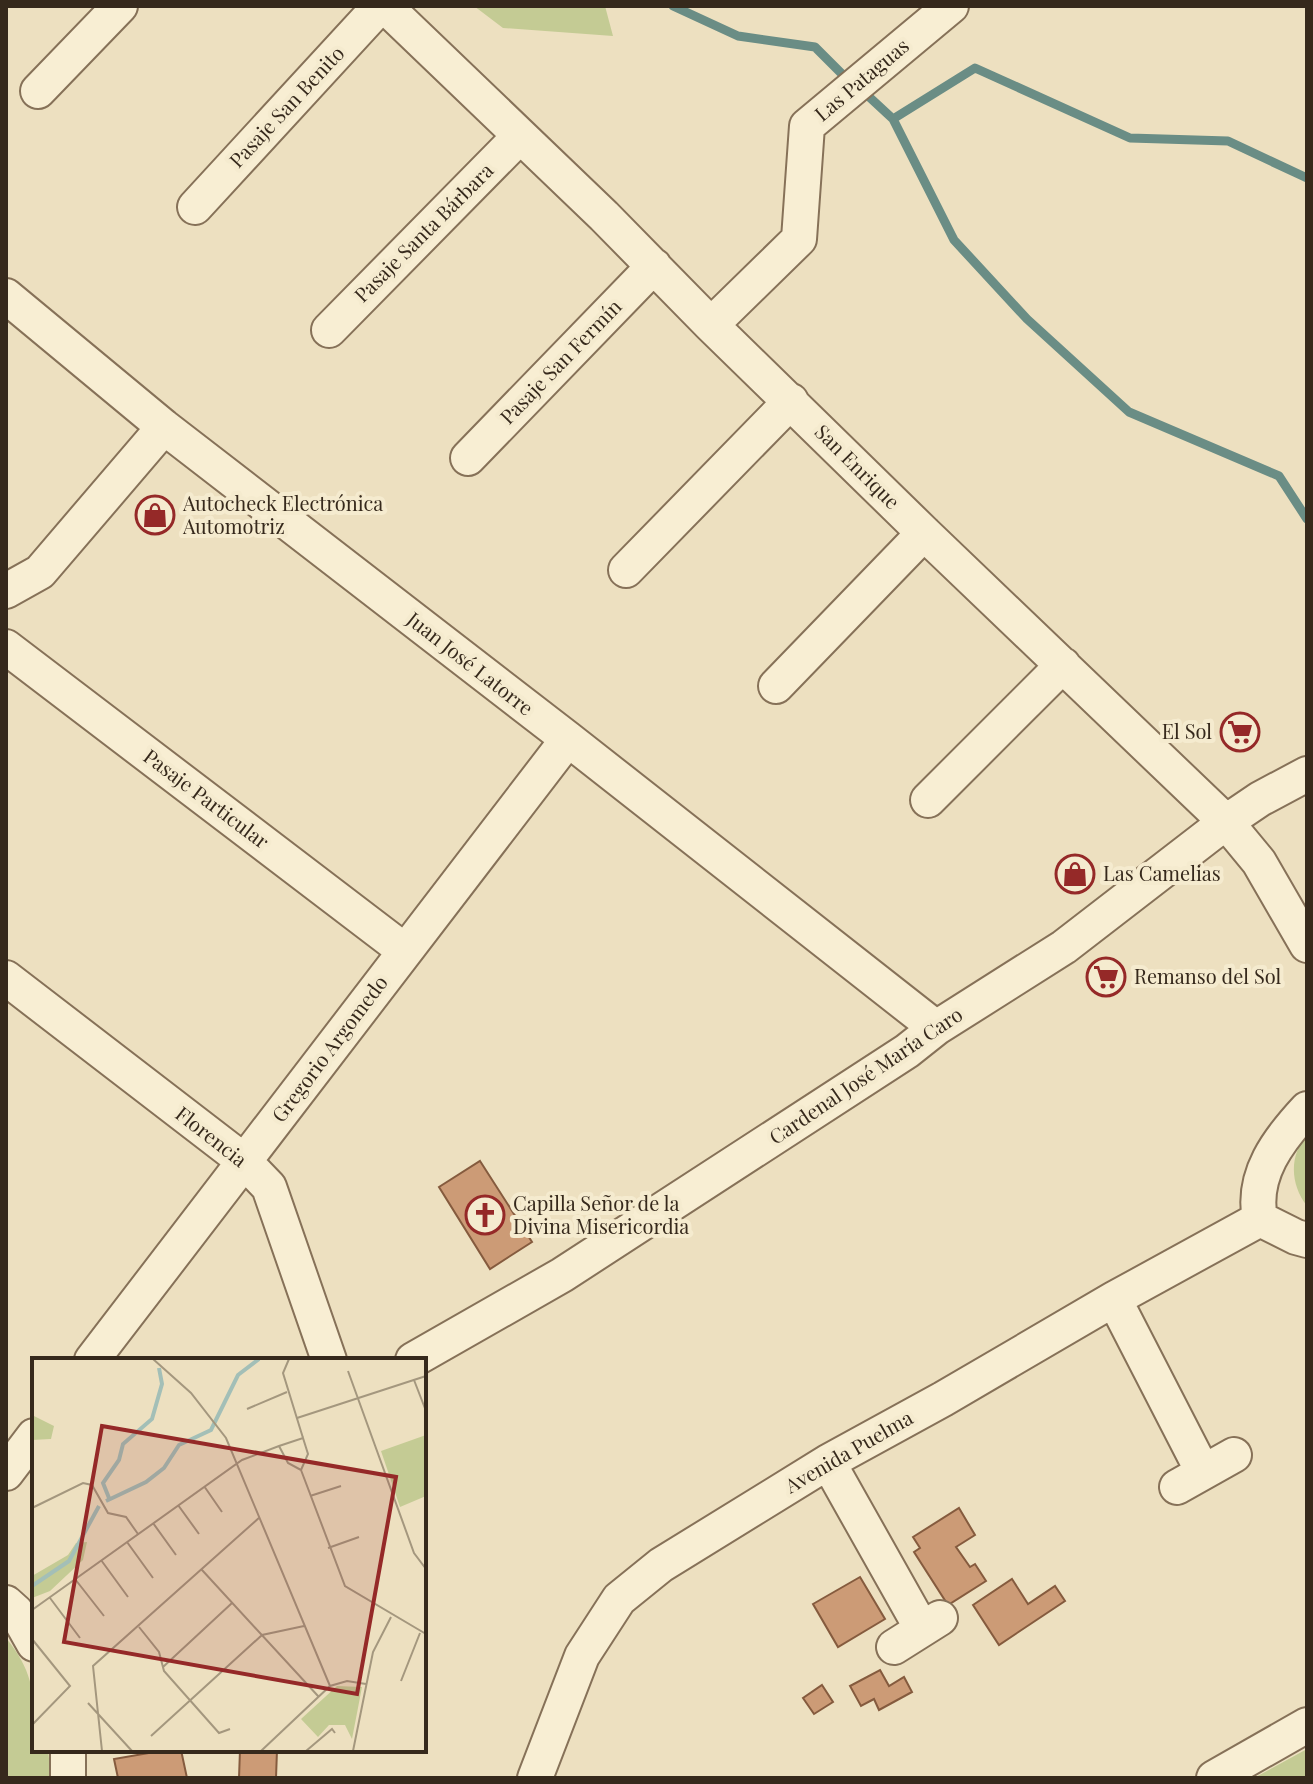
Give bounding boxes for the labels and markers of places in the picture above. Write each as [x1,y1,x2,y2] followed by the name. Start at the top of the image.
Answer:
[182,489,383,539] place label: Autocheck Electrónica Automotriz
[134,494,176,536] shop icon: Autocheck Electrónica Automotriz
[1219,711,1261,753] supermarket icon: El Sol
[1162,717,1212,744] place label: El Sol
[1054,853,1096,895] shop icon: Las Camelias
[1103,859,1221,886] place label: Las Camelias
[1085,956,1127,998] supermarket icon: Remanso del Sol
[1134,962,1282,989] place label: Remanso del Sol
[513,1189,689,1239] place label: Capilla Señor de la Divina Misericordia
[464,1194,506,1236] church icon: Capilla Señor de la Divina Misericordia

